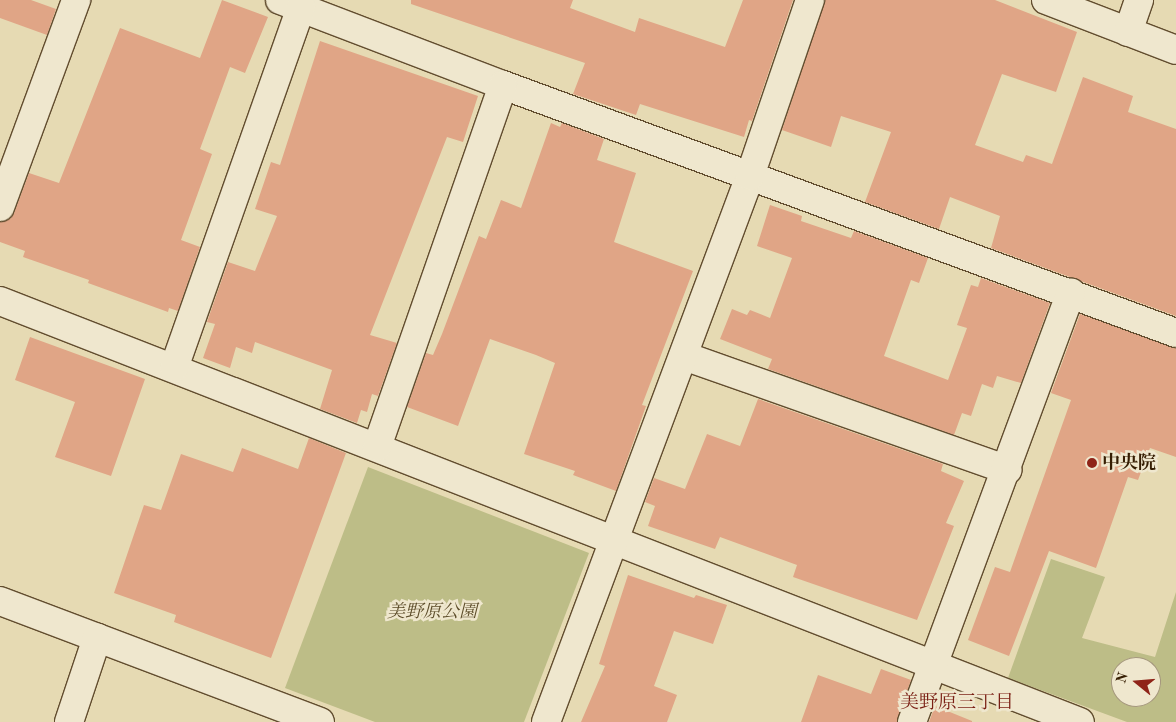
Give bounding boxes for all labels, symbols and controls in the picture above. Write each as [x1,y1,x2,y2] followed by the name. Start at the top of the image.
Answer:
[1102,452,1156,474] place label: 中央院
[1086,457,1098,469] marker: 中央院
[387,601,477,623] park label: 美野原公園
[1111,657,1161,707] north arrow
[1114,671,1131,685] text: N
[900,693,1014,715] district label: 美野原三丁目

